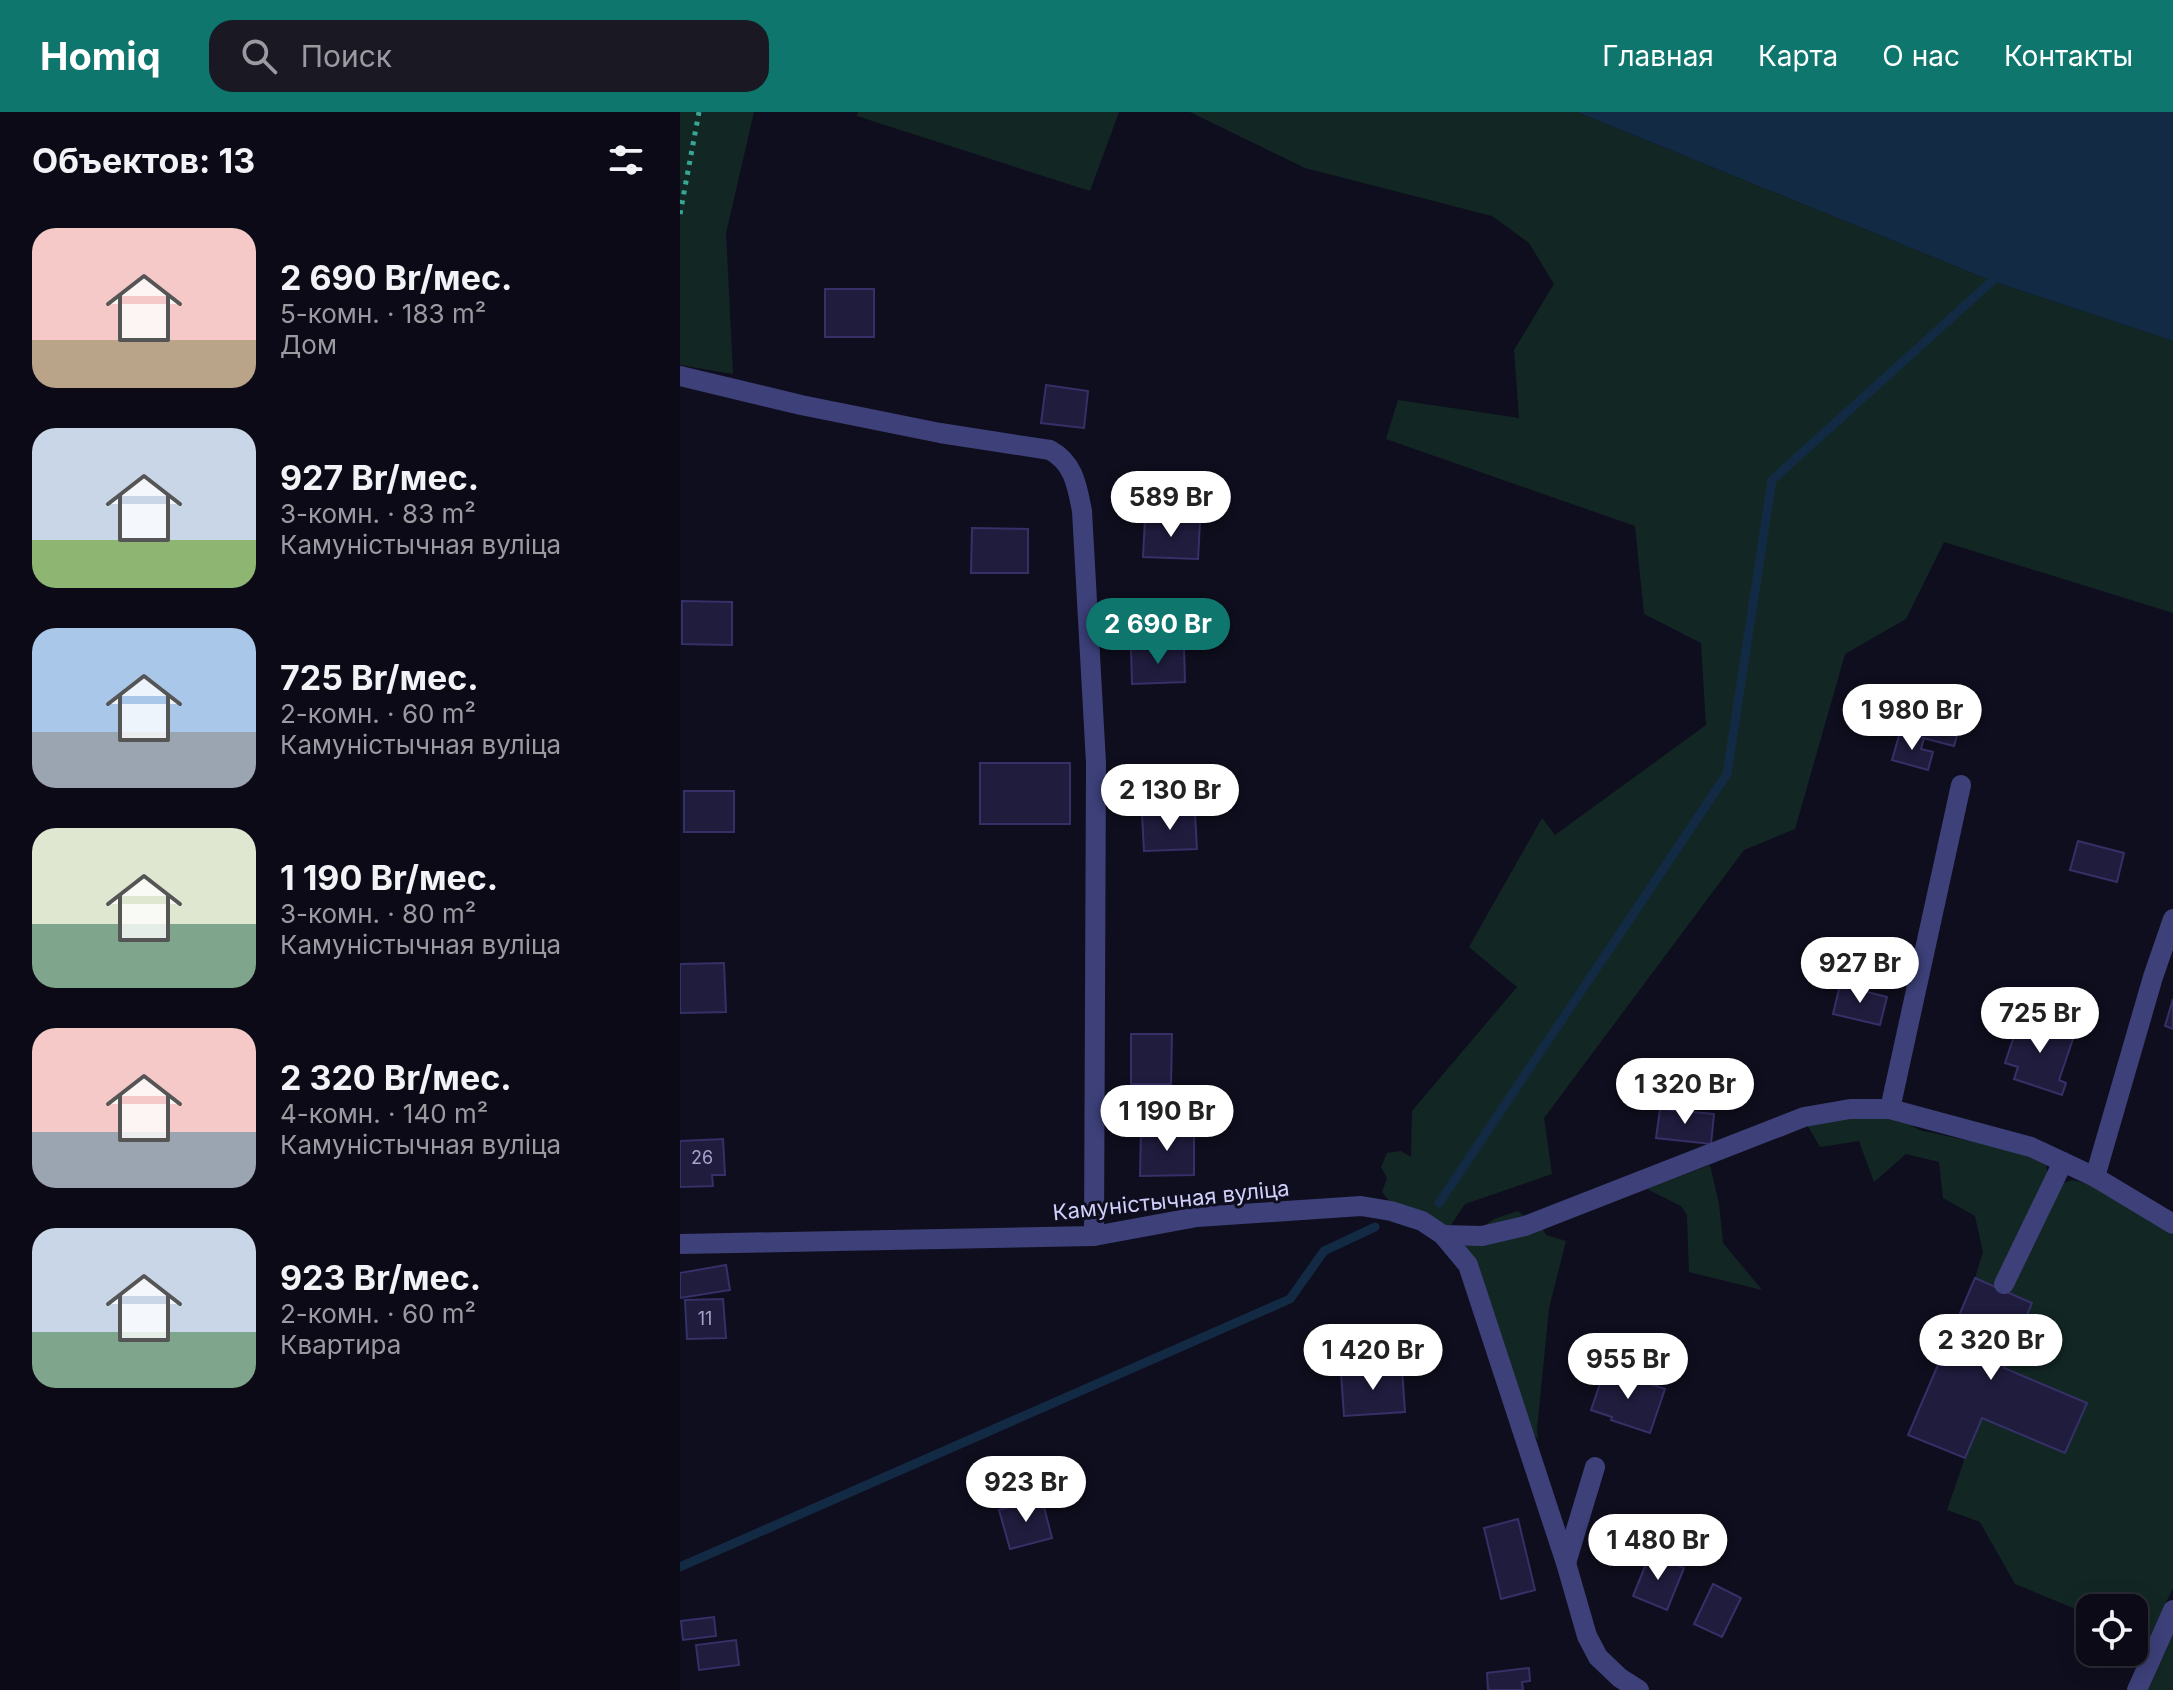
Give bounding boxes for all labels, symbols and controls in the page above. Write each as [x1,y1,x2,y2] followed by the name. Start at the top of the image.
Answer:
[209,20,769,92] search box
[40,33,161,79] text: Homiq
[237,34,281,78] icon: search
[301,38,392,74] text: Поиск
[1602,39,1714,73] text: Главная
[1758,39,1838,73] text: Карта
[1882,39,1960,73] text: О нас
[2004,39,2133,73] text: Контакты
[604,138,648,182] icon: filters
[32,140,255,181] text: Объектов: 13
[280,257,512,298] text: 2 690 Br/мес.
[96,260,192,356] icon: home
[280,298,486,329] text: 5-комн. · 183 m²
[280,329,337,360] text: Дом
[280,457,479,498] text: 927 Br/мес.
[96,460,192,556] icon: home
[1106,471,1236,539] pin: 589 Br
[1129,481,1213,512] text: 589 Br
[280,498,476,529] text: 3-комн. · 83 m²
[280,529,561,560] text: Камуністычная вуліца
[1075,598,1241,666] pin: 2 690 Br
[1104,608,1212,639] text: 2 690 Br
[280,657,479,698] text: 725 Br/мес.
[96,660,192,756] icon: home
[1829,684,1995,752] pin: 1 980 Br
[1861,694,1963,725] text: 1 980 Br
[280,698,476,729] text: 2-комн. · 60 m²
[280,729,561,760] text: Камуністычная вуліца
[1087,764,1253,832] pin: 2 130 Br
[1119,774,1221,805] text: 2 130 Br
[280,857,498,898] text: 1 190 Br/мес.
[96,860,192,956] icon: home
[280,898,476,929] text: 3-комн. · 80 m²
[280,929,561,960] text: Камуністычная вуліца
[1795,937,1925,1005] pin: 927 Br
[1819,947,1901,978] text: 927 Br
[1975,987,2105,1055] pin: 725 Br
[1999,997,2081,1028] text: 725 Br
[280,1057,512,1098] text: 2 320 Br/мес.
[1602,1058,1768,1126] pin: 1 320 Br
[96,1060,192,1156] icon: home
[1634,1068,1736,1099] text: 1 320 Br
[1084,1085,1250,1153] pin: 1 190 Br
[1119,1095,1215,1126] text: 1 190 Br
[280,1098,488,1129] text: 4-комн. · 140 m²
[280,1129,561,1160] text: Камуністычная вуліца
[691,1147,713,1168] house number: 26
[1051,1175,1291,1225] street label: Камуністычная вуліца
[280,1257,481,1298] text: 923 Br/мес.
[96,1260,192,1356] icon: home
[280,1298,476,1329] text: 2-комн. · 60 m²
[698,1308,712,1329] house number: 11
[1908,1314,2074,1382] pin: 2 320 Br
[1290,1324,1456,1392] pin: 1 420 Br
[1937,1324,2045,1355] text: 2 320 Br
[280,1329,401,1360] text: Квартира
[1563,1333,1693,1401] pin: 955 Br
[1322,1334,1424,1365] text: 1 420 Br
[1586,1343,1670,1374] text: 955 Br
[961,1456,1091,1524] pin: 923 Br
[984,1466,1068,1497] text: 923 Br
[1575,1514,1741,1582] pin: 1 480 Br
[1606,1524,1710,1555] text: 1 480 Br
[2076,1594,2148,1666] map controls
[2076,1594,2148,1666] button: locate

